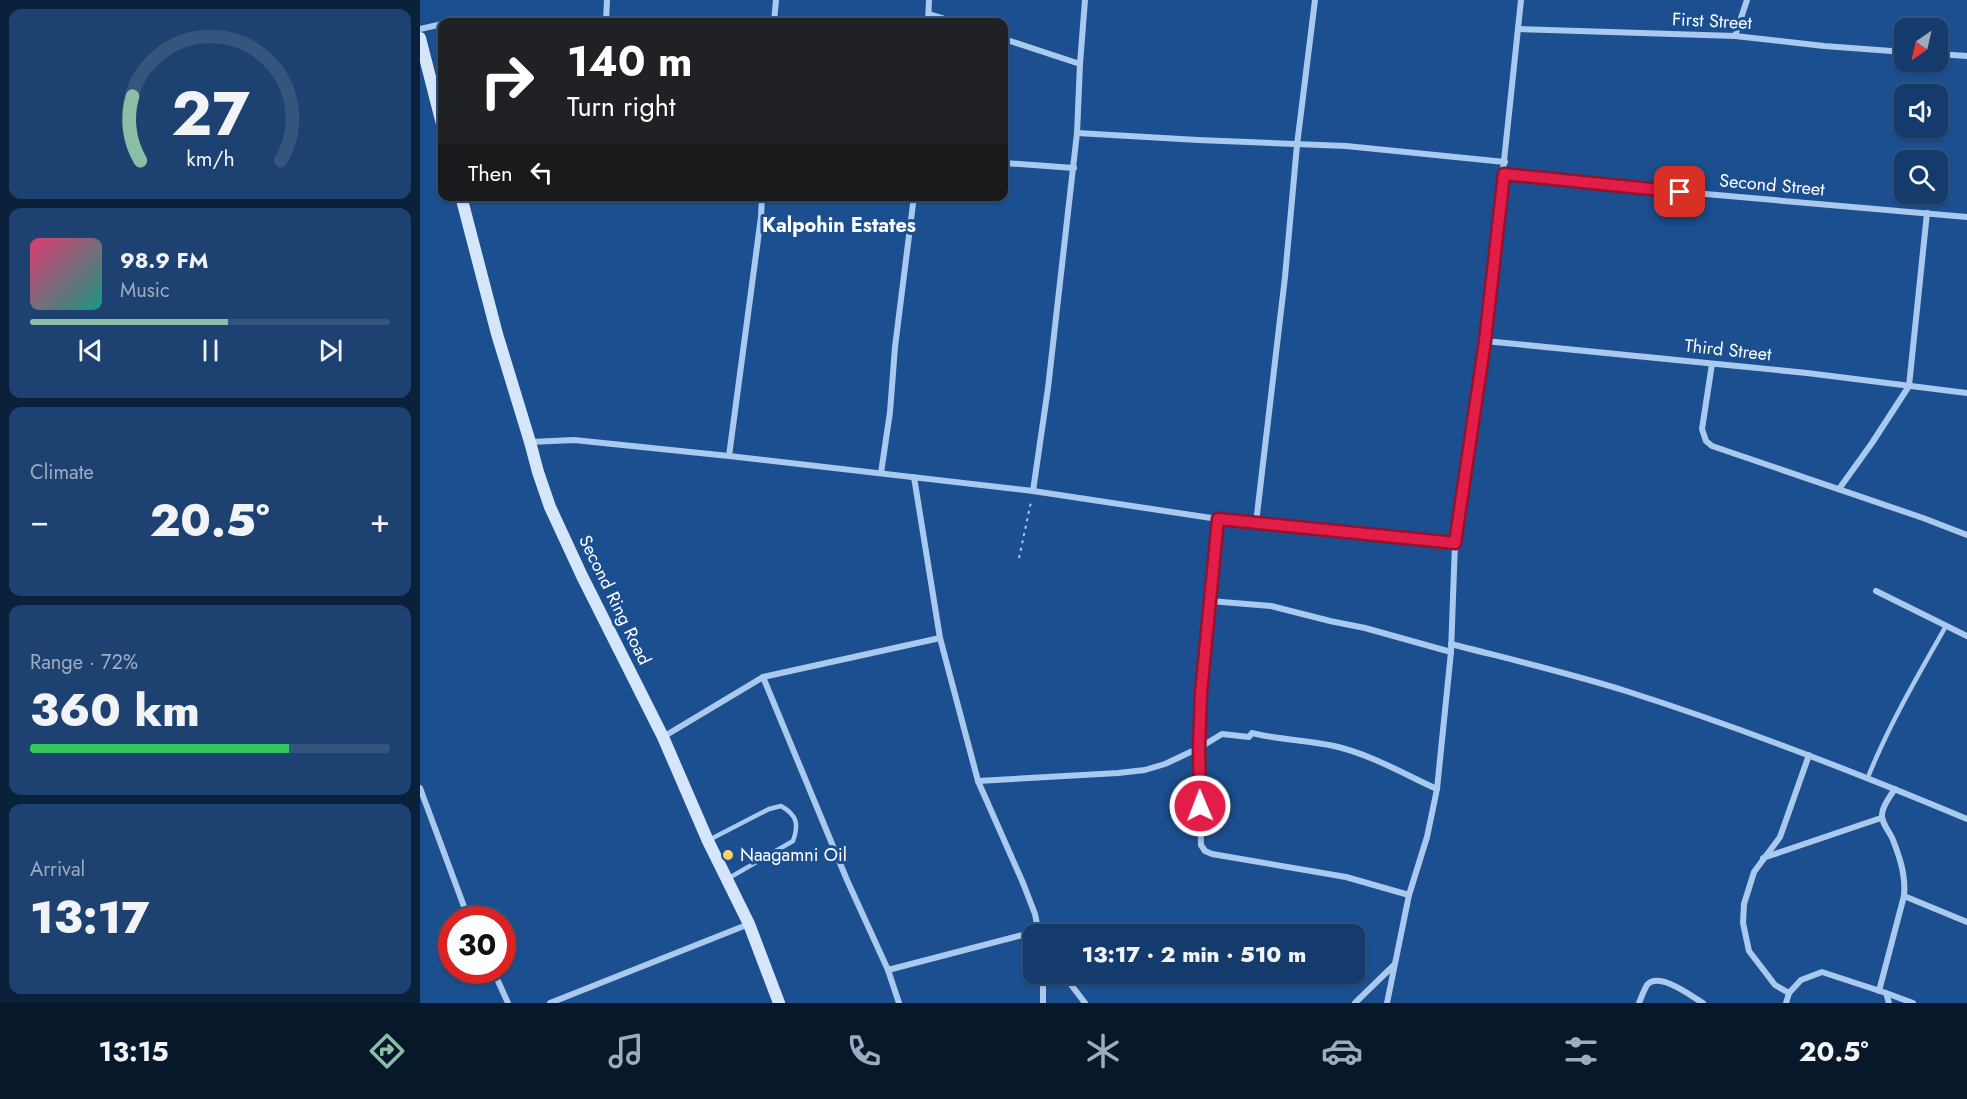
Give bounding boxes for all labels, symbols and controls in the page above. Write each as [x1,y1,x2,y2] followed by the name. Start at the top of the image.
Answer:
[1671,6,1753,36] street label: First Street
[1894,18,1948,72] north arrow
[1894,18,1948,204] map controls
[567,31,693,92] text: 140 m
[468,42,546,120] icon: right
[171,68,250,158] text: 27
[1894,84,1948,138] button: sound
[567,87,675,126] text: Turn right
[186,143,234,174] text: km/h
[1894,150,1948,204] button: search
[525,156,558,189] icon: left
[468,157,513,189] text: Then
[1654,166,1705,217] pin
[1718,167,1826,203] street label: Second Street
[1663,175,1696,208] icon: arrive
[762,211,916,240] district label: Kalpohin Estates
[120,244,208,276] text: 98.9 FM
[120,276,170,305] text: Music
[1683,333,1773,368] street label: Third Street
[74,334,107,367] icon: previous
[194,334,227,367] icon: pause
[314,334,347,367] icon: next
[30,458,94,487] text: Climate
[150,488,270,553] text: 20.5°
[30,497,49,544] text: −
[370,497,390,544] text: +
[572,531,658,669] street label: Second Ring Road
[30,648,138,677] text: Range · 72%
[30,678,200,743] text: 360 km
[1168,774,1232,838] position arrow
[740,842,847,868] place label: Naagamni Oil
[721,848,735,862] marker: Naagamni Oil
[30,855,85,884] text: Arrival
[30,885,149,950] text: 13:17
[438,906,516,984] speed limit sign: 30
[1082,938,1306,970] text: 13:17 · 2 min · 510 m
[366,1030,408,1072] icon: directions
[605,1030,647,1072] icon: music
[843,1030,885,1072] icon: phone
[1082,1030,1124,1072] icon: climate
[1321,1030,1363,1072] icon: car
[1560,1030,1602,1072] icon: filters
[98,1032,169,1071] text: 13:15
[1799,1032,1869,1071] text: 20.5°

